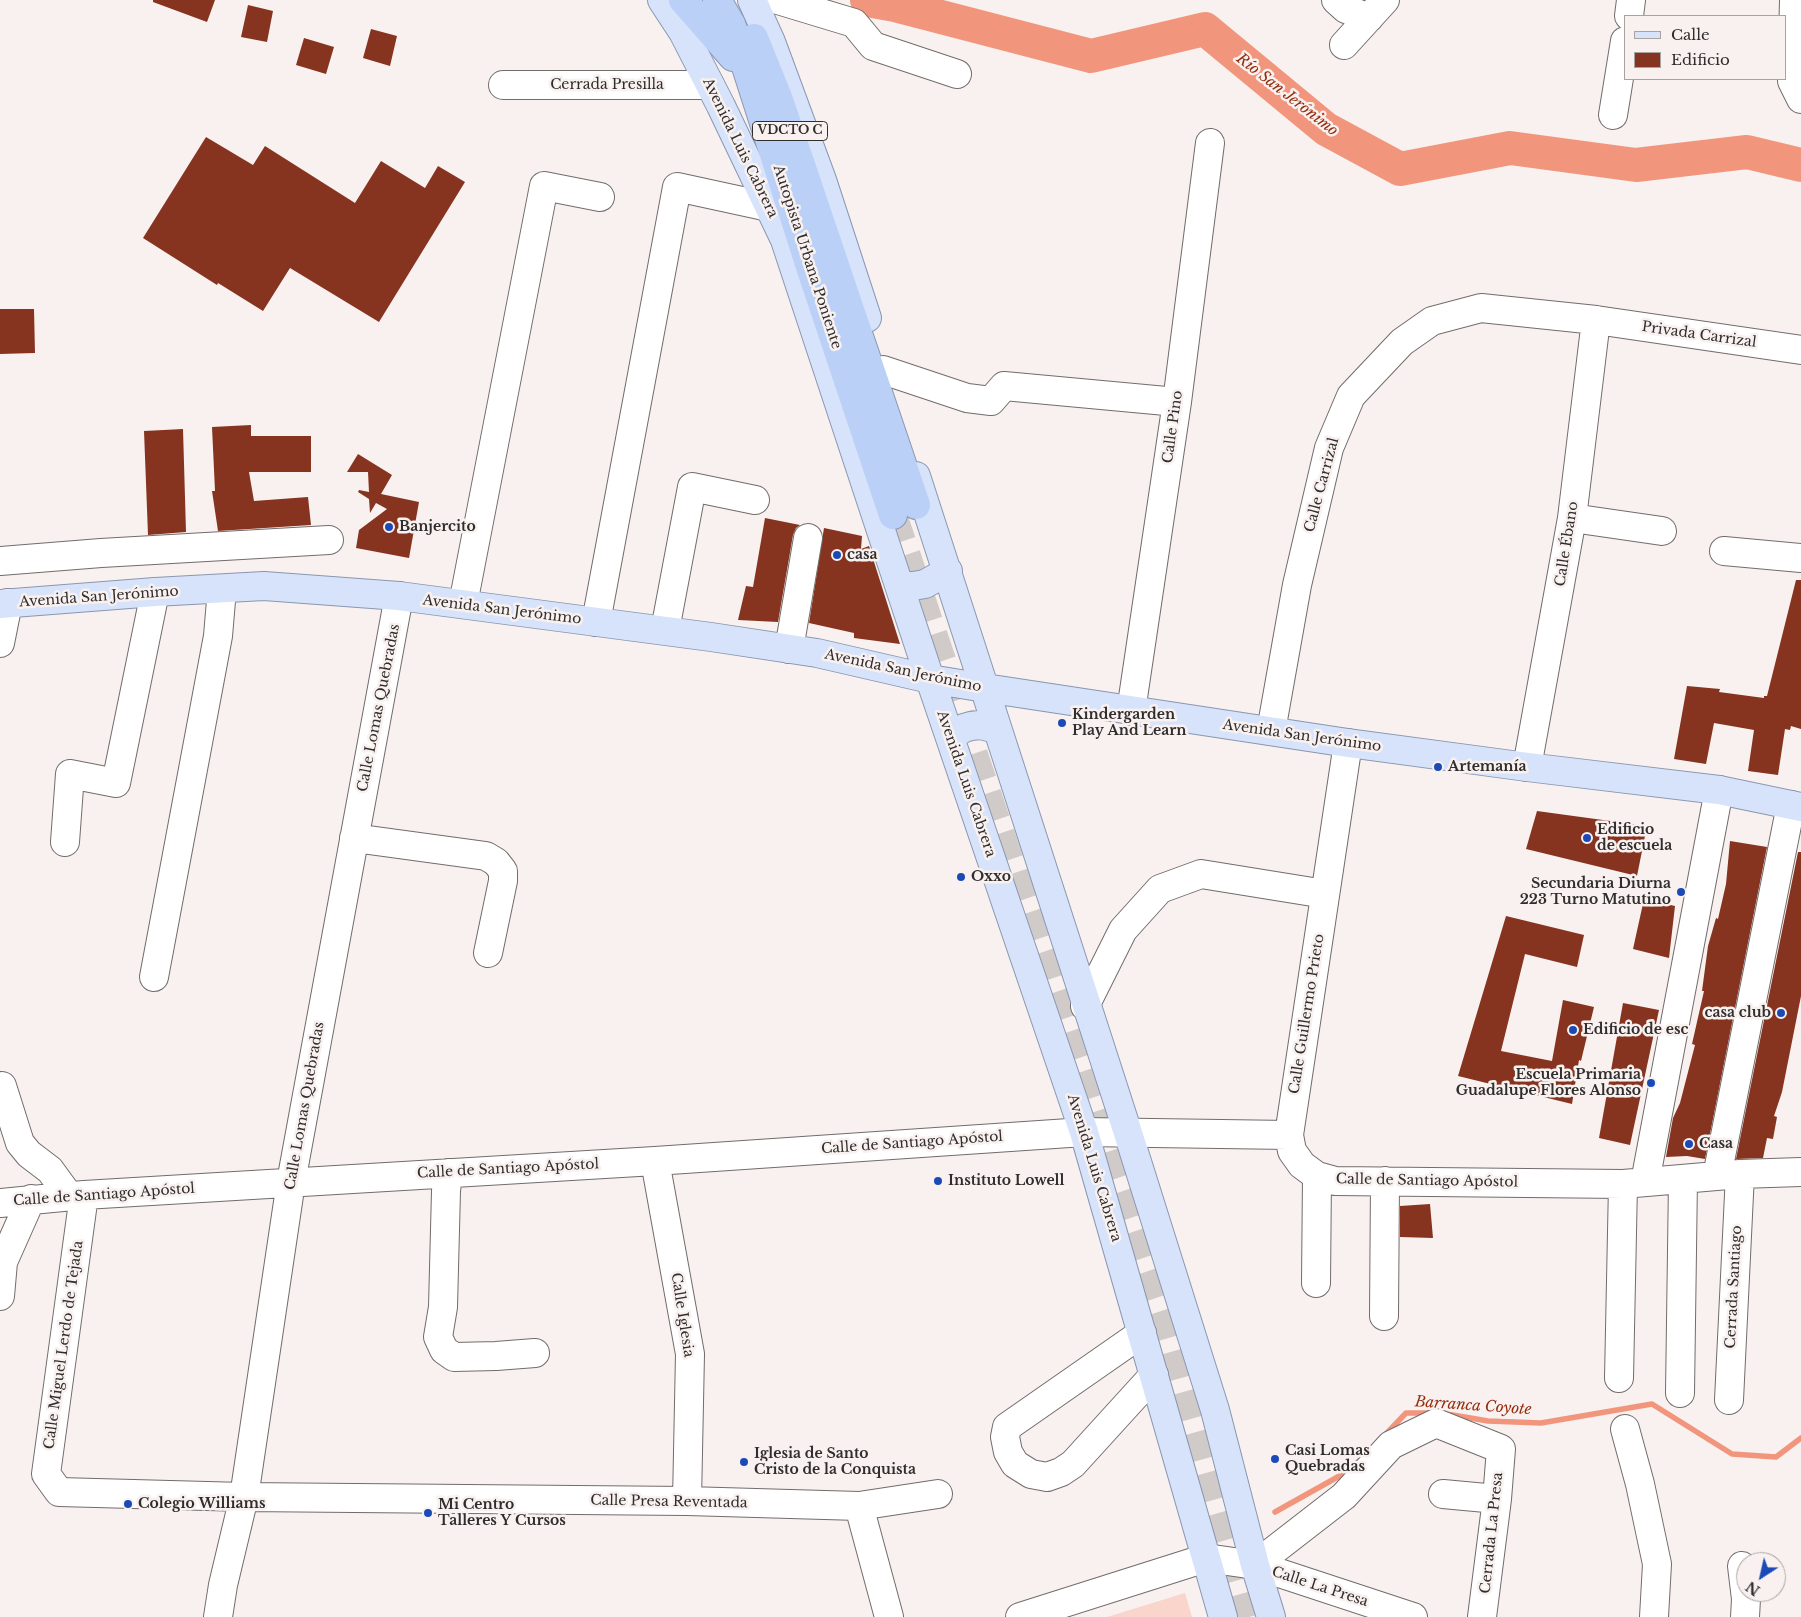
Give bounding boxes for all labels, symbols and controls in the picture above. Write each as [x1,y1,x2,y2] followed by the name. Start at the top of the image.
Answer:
[1624,15,1786,80] legend
[1671,25,1710,44] text: Calle
[1233,50,1341,140] water label: Río San Jerónimo
[1671,50,1730,69] text: Edificio
[699,75,781,221] street label: Avenida Luis Cabrera
[550,77,664,93] street label: Cerrada Presilla
[752,122,828,140] road number: VDCTO C
[769,163,845,351] street label: Autopista Urbana Poniente
[1641,319,1757,351] street label: Privada Carrizal
[1160,390,1186,464] street label: Calle Pino
[1301,436,1343,534] street label: Calle Carrizal
[1552,500,1582,588] street label: Calle Ébano
[399,519,476,535] place label: Banjercito
[383,521,395,533] marker: Banjercito
[847,547,877,563] place label: casa
[831,549,843,561] marker: casa
[19,583,179,611] street label: Avenida San Jerónimo
[422,592,582,628] street label: Avenida San Jerónimo
[354,623,404,793] street label: Calle Lomas Quebradas
[823,646,983,696] street label: Avenida San Jerónimo
[1072,707,1186,740] place label: Kindergarden Play And Learn
[933,709,999,859] street label: Avenida Luis Cabrera
[1056,717,1068,729] marker: Kindergarden Play And Learn
[1222,717,1382,755] street label: Avenida San Jerónimo
[1448,759,1527,775] place label: Artemanía
[1432,761,1444,773] marker: Artemanía
[1597,822,1672,854] place label: Edificio de escuela
[1581,832,1593,844] marker: Edificio de escuela
[971,869,1011,885] place label: Oxxo
[955,871,967,883] marker: Oxxo
[1520,876,1671,909] place label: Secundaria Diurna 223 Turno Matutino
[1675,886,1687,898] marker: Secundaria Diurna 223 Turno Matutino
[1286,933,1328,1095] street label: Calle Guillermo Prieto
[1705,1005,1771,1021] place label: casa club
[1775,1007,1787,1019] marker: casa club
[282,1021,328,1191] street label: Calle Lomas Quebradas
[1583,1022,1688,1038] place label: Edificio de esc
[1567,1024,1579,1036] marker: Edificio de esc
[1456,1067,1641,1100] place label: Escuela Primaria Guadalupe Flores Alonso
[1645,1077,1657,1089] marker: Escuela Primaria Guadalupe Flores Alonso
[1063,1092,1125,1244] street label: Avenida Luis Cabrera
[821,1128,1003,1158] street label: Calle de Santiago Apóstol
[1699,1136,1733,1152] place label: Casa
[1683,1138,1695,1150] marker: Casa
[417,1156,599,1182] street label: Calle de Santiago Apóstol
[1336,1171,1518,1191] street label: Calle de Santiago Apóstol
[948,1173,1065,1189] place label: Instituto Lowell
[932,1175,944,1187] marker: Instituto Lowell
[13,1180,195,1210] street label: Calle de Santiago Apóstol
[1722,1225,1746,1349] street label: Cerrada Santiago
[41,1240,87,1450] street label: Calle Miguel Lerdo de Tejada
[667,1271,697,1359] street label: Calle Iglesia
[1414,1393,1532,1419] water label: Barranca Coyote
[1285,1443,1370,1475] place label: Casi Lomas Quebradas
[754,1446,916,1478] place label: Iglesia de Santo Cristo de la Conquista
[1269,1453,1281,1465] marker: Casi Lomas Quebradas
[738,1456,750,1468] marker: Iglesia de Santo Cristo de la Conquista
[1477,1472,1507,1594] street label: Cerrada La Presa
[590,1492,748,1512] street label: Calle Presa Reventada
[138,1496,266,1512] place label: Colegio Williams
[438,1497,566,1530] place label: Mi Centro Talleres Y Cursos
[122,1498,134,1510] marker: Colegio Williams
[422,1507,434,1519] marker: Mi Centro Talleres Y Cursos
[1736,1552,1786,1602] north arrow
[1270,1564,1370,1610] street label: Calle La Presa
[1742,1577,1764,1600] text: N

